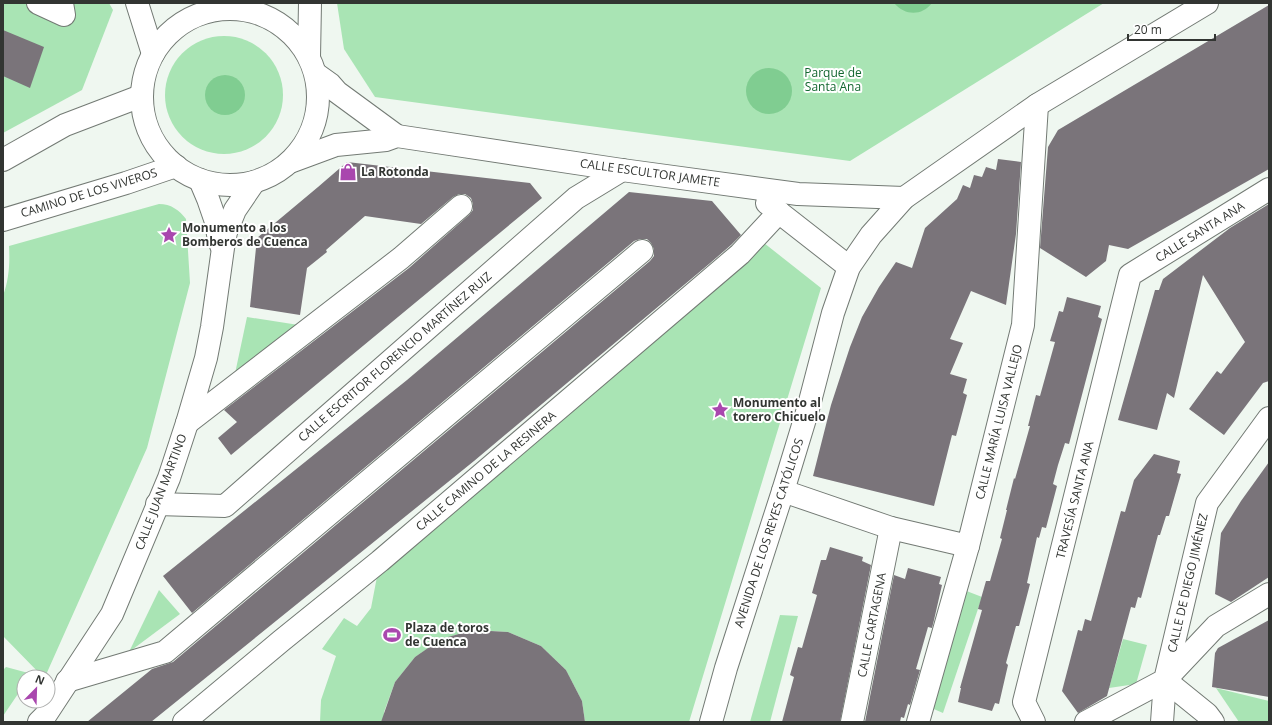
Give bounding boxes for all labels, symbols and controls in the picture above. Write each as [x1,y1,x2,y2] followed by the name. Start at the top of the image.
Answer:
[1128,16,1215,42] scale bar
[1134,21,1162,38] text: 20 m
[804,64,862,95] park label: Parque de Santa Ana
[579,154,721,191] street label: CALLE ESCULTOR JAMETE
[338,162,358,182] shop icon: La Rotonda
[361,163,429,180] place label: La Rotonda
[18,164,159,221] street label: CAMINO DE LOS VIVEROS
[1152,197,1248,266] street label: CALLE SANTA ANA
[182,219,308,250] place label: Monumento a los Bomberos de Cuenca
[159,225,179,245] place icon: Monumento a los Bomberos de Cuenca
[294,268,495,446] street label: CALLE ESCRITOR FLORENCIO MARTÍNEZ RUIZ
[971,342,1026,501] street label: CALLE MARÍA LUISA VALLEJO
[733,394,826,425] place label: Monumento al torero Chicuelo
[710,400,730,420] place icon: Monumento al torero Chicuelo
[412,407,560,534] street label: CALLE CAMINO DE LA RESINERA
[131,431,191,552] street label: CALLE JUAN MARTINO
[730,436,807,630] street label: AVENIDA DE LOS REYES CATÓLICOS
[1052,439,1097,561] street label: TRAVESÍA SANTA ANA
[1163,511,1212,654] street label: CALLE DE DIEGO JIMÉNEZ
[853,571,890,679] street label: CALLE CARTAGENA
[405,619,489,650] place label: Plaza de toros de Cuenca
[382,625,402,645] sports icon: Plaza de toros de Cuenca
[16,669,56,709] north arrow
[33,671,47,688] text: N

